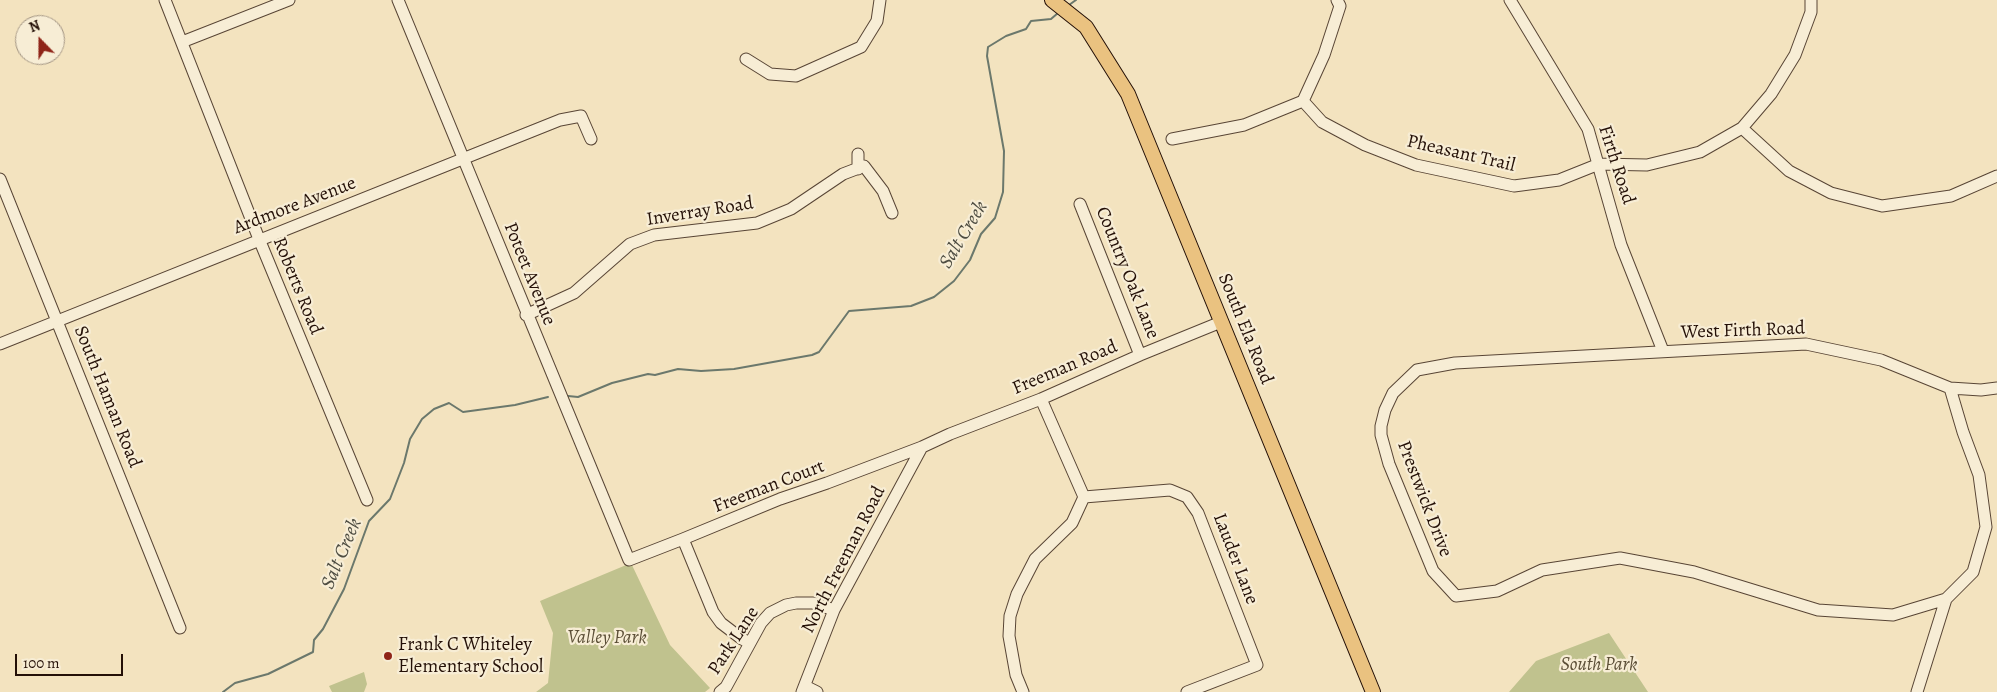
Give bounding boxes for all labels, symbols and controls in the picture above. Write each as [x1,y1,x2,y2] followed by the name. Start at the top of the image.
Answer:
[15,15,65,65] north arrow
[26,16,43,37] text: N
[1593,123,1639,207] street label: Firth Road
[1405,130,1517,178] street label: Pheasant Trail
[231,172,359,240] street label: Ardmore Avenue
[645,192,755,232] street label: Inverray Road
[934,197,994,273] water label: Salt Creek
[1090,204,1164,342] street label: Country Oak Lane
[498,219,560,329] street label: Poteet Avenue
[267,234,327,338] street label: Roberts Road
[1212,270,1278,388] street label: South Ela Road
[1681,317,1805,345] street label: West Firth Road
[68,323,146,471] street label: South Haman Road
[1009,336,1121,400] street label: Freeman Road
[1391,438,1457,560] street label: Prestwick Drive
[710,455,828,519] street label: Freeman Court
[797,483,891,637] street label: North Freeman Road
[1207,510,1263,608] street label: Lauder Lane
[316,515,368,593] water label: Salt Creek
[704,603,764,679] street label: Park Lane
[567,627,647,649] park label: Valley Park
[398,634,543,678] place label: Frank C Whiteley Elementary School
[18,644,125,676] scale bar
[382,650,394,662] marker: Frank C Whiteley Elementary School
[23,653,60,673] text: 100 m
[1560,654,1638,676] park label: South Park

